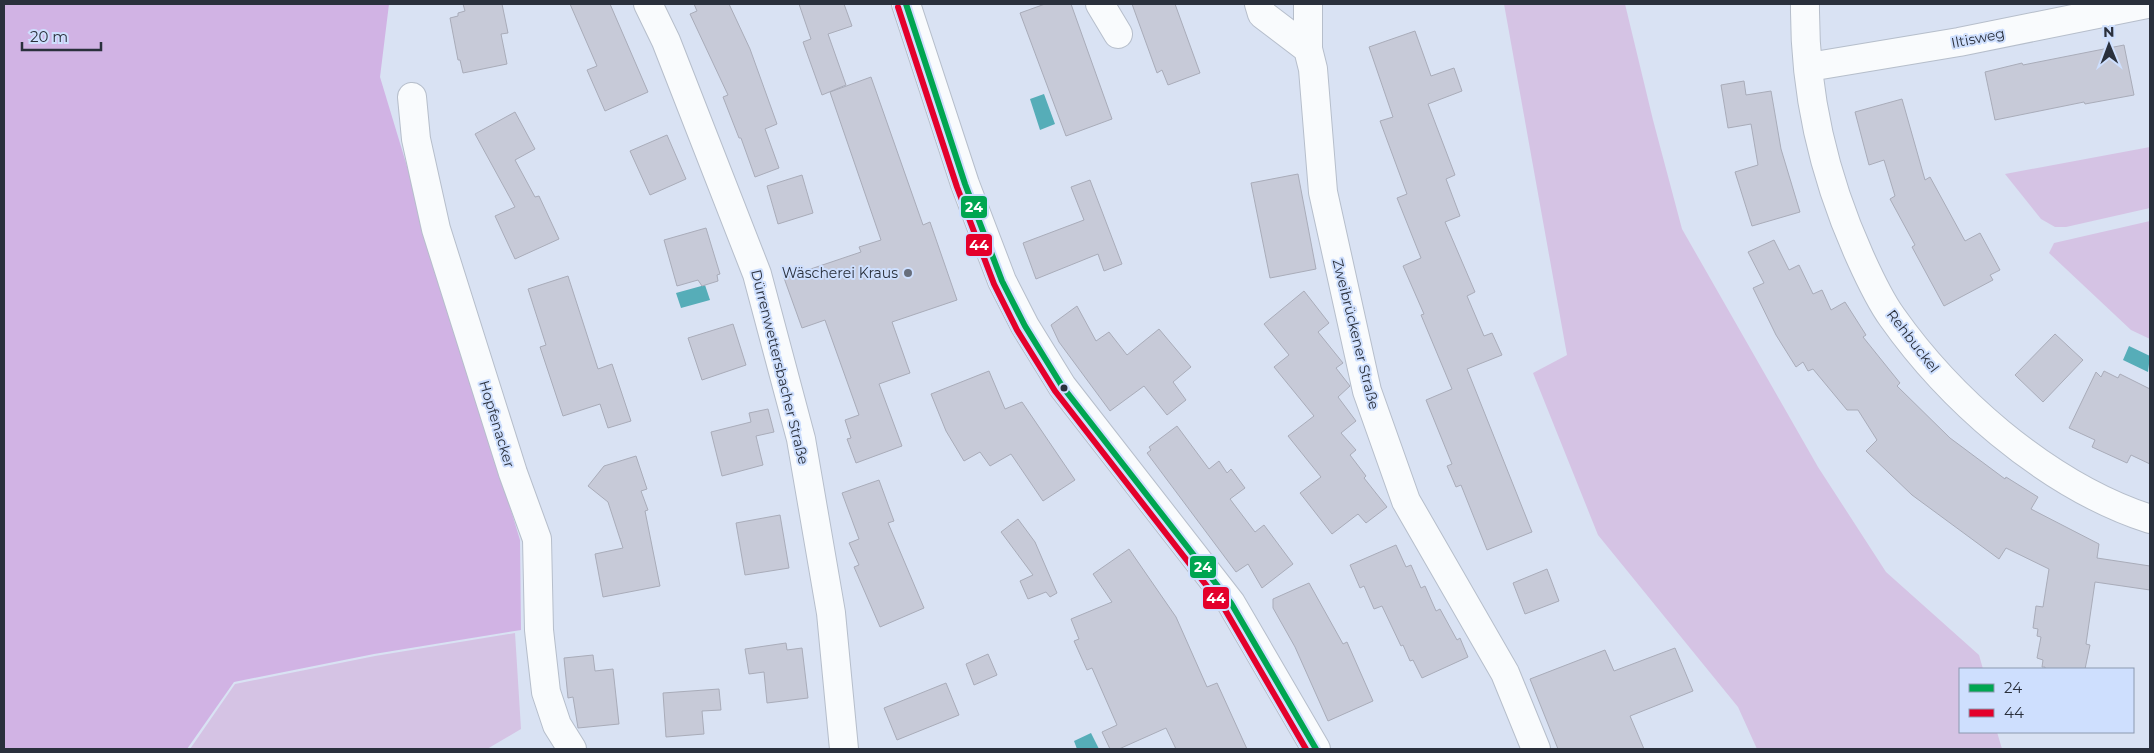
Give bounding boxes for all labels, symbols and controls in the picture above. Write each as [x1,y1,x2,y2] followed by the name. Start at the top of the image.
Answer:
[22,20,101,52] scale bar
[2084,20,2134,70] north arrow
[2103,23,2115,41] text: N
[1950,24,2006,52] street label: Iltisweg
[30,27,68,46] text: 20 m
[960,195,988,219] line badge: 24
[965,198,983,216] text: 24
[965,233,993,257] line badge: 44
[969,236,989,254] text: 44
[1329,257,1383,411] street label: Zweibrückener Straße
[782,264,898,282] place label: Wäscherei Kraus
[902,267,914,279] marker: Wäscherei Kraus
[747,268,813,466] street label: Dürrenwettersbacher Straße
[1883,306,1943,376] street label: Rehbuckel
[475,378,519,470] street label: Hopfenacker
[1059,383,1069,393] unlabelled marker
[1189,555,1217,579] line badge: 24
[1194,558,1212,576] text: 24
[1202,586,1230,610] line badge: 44
[1206,589,1226,607] text: 44
[1959,668,2134,733] legend
[2004,678,2022,697] text: 24
[2004,703,2024,722] text: 44

